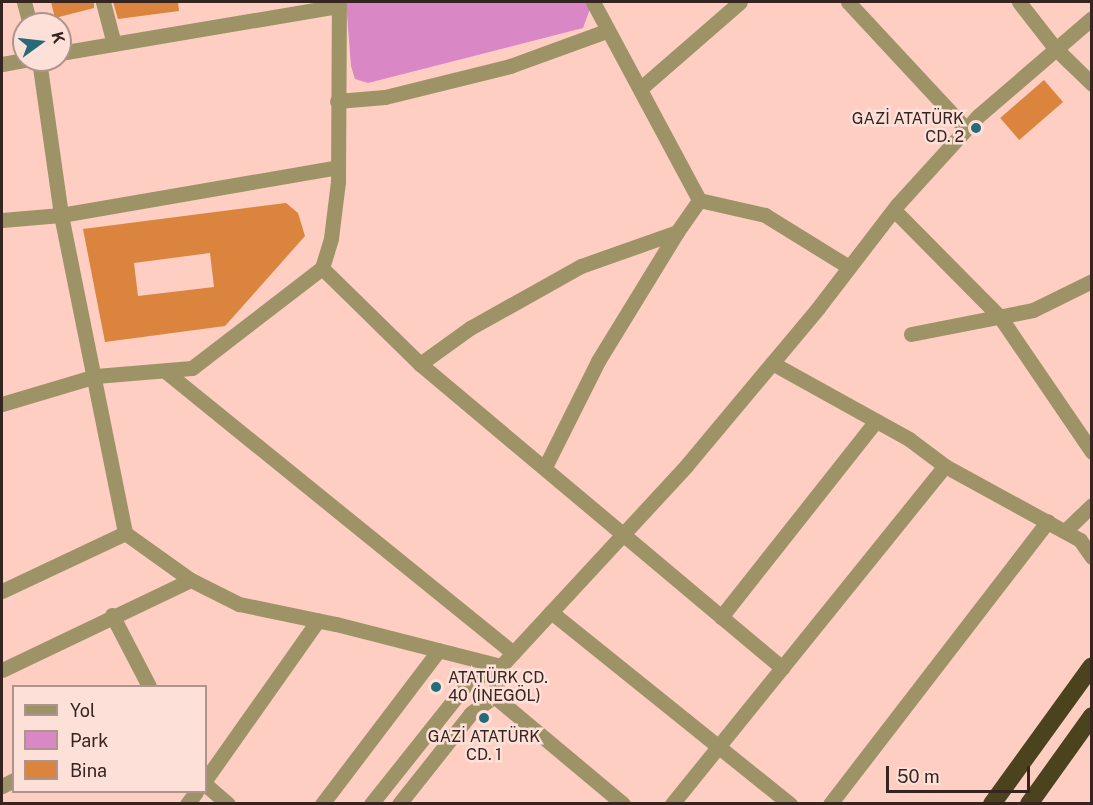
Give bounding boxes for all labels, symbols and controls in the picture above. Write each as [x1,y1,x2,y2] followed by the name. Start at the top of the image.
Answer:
[12,12,72,72] north arrow
[47,30,69,46] text: K
[852,109,964,147] place label: GAZİ ATATÜRK CD. 2
[969,121,983,135] marker: GAZİ ATATÜRK CD. 2
[448,668,548,706] place label: ATATÜRK CD. 40 (İNEGÖL)
[429,680,443,694] marker: ATATÜRK CD. 40 (İNEGÖL)
[12,685,207,793] legend
[70,700,95,721] text: Yol
[477,711,491,725] marker: GAZİ ATATÜRK CD. 1
[428,727,540,765] place label: GAZİ ATATÜRK CD. 1
[70,730,108,751] text: Park
[889,754,1033,792] scale bar
[70,760,107,781] text: Bina
[897,766,940,787] text: 50 m

